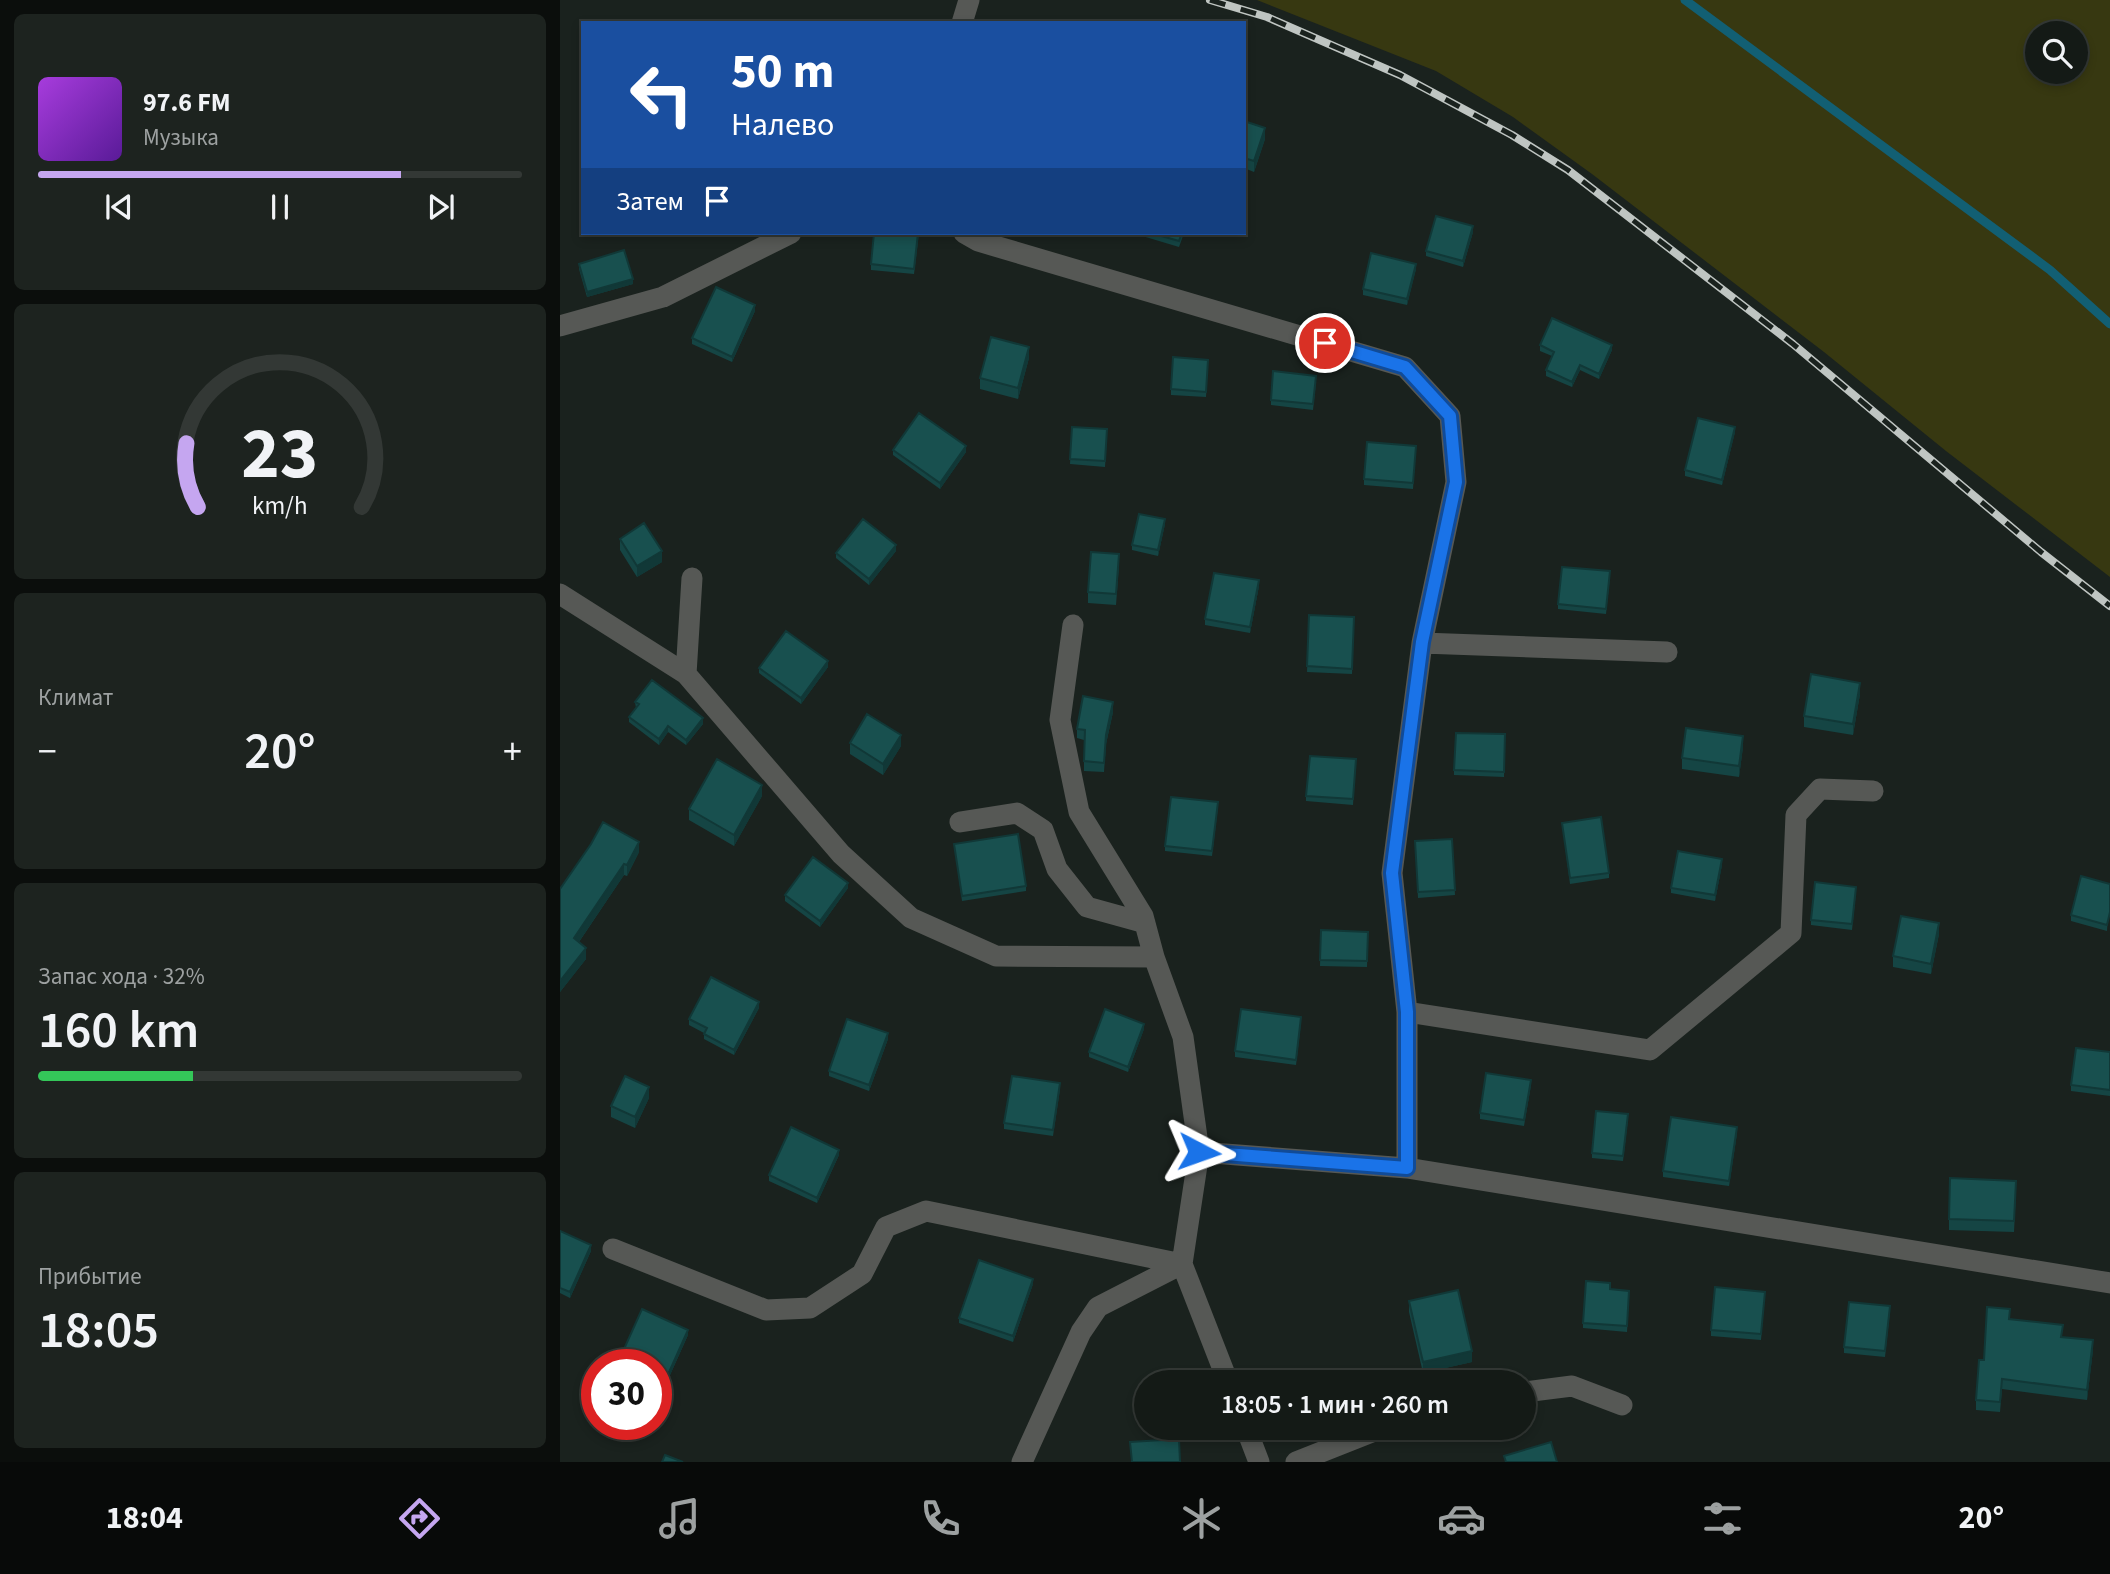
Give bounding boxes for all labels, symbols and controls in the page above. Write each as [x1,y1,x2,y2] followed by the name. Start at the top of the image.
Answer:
[2025,21,2088,84] map controls
[2025,21,2088,84] button: search
[731,37,835,107] text: 50 m
[616,49,707,140] icon: left
[143,84,231,121] text: 97.6 FM
[731,102,834,148] text: Налево
[143,121,219,154] text: Музыка
[698,182,736,220] icon: arrive
[616,183,684,220] text: Затем
[100,188,138,226] icon: previous
[261,188,299,226] icon: pause
[422,188,460,226] icon: next
[1295,313,1355,373] pin
[1306,324,1344,362] icon: arrive
[242,403,318,507] text: 23
[252,488,308,524] text: km/h
[38,681,113,714] text: Климат
[244,715,316,789] text: 20°
[38,725,57,779] text: −
[503,725,522,779] text: +
[38,960,205,993] text: Запас хода · 32%
[38,994,199,1068] text: 160 km
[1162,1115,1236,1189] position arrow
[38,1260,142,1293] text: Прибытие
[38,1294,159,1368] text: 18:05
[581,1349,672,1440] speed limit sign: 30
[1221,1386,1449,1423] text: 18:05 · 1 мин · 260 m
[395,1494,444,1543] icon: directions
[655,1494,704,1543] icon: music
[916,1494,965,1543] icon: phone
[1177,1494,1226,1543] icon: climate
[1437,1494,1486,1543] icon: car
[1698,1494,1747,1543] icon: filters
[106,1495,183,1541] text: 18:04
[1959,1495,2004,1541] text: 20°

